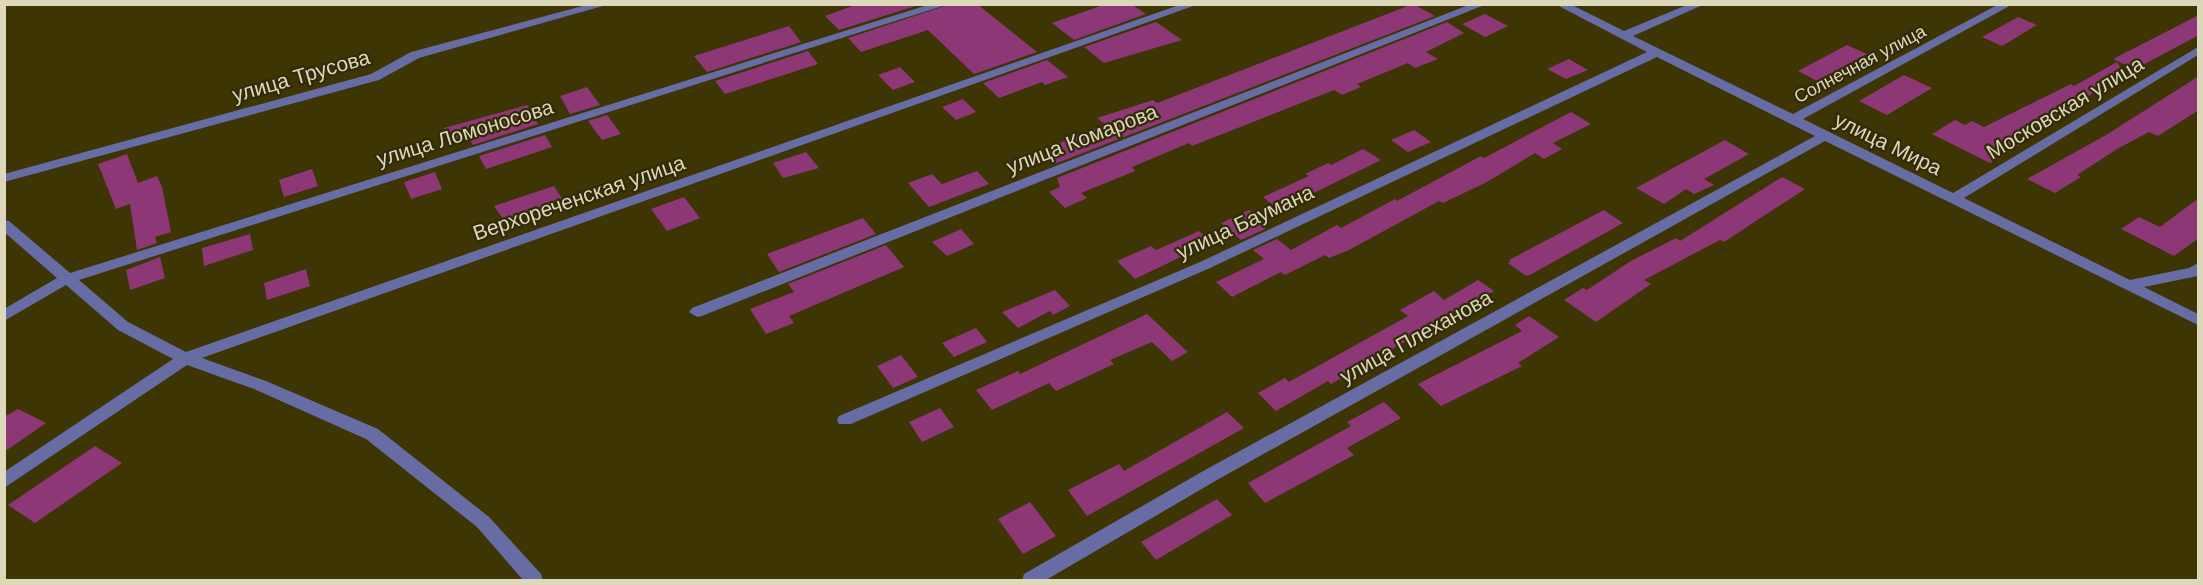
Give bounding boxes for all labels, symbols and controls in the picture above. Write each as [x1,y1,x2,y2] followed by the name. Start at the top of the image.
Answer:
[1791,20,1930,107] street label: Солнечная улица
[229,45,373,106] street label: улица Трусова
[1982,52,2148,163] street label: Московская улица
[374,95,556,170] street label: улица Ломоносова
[1003,99,1161,178] street label: улица Комарова
[1831,108,1946,179] street label: улица Мира
[470,150,688,245] street label: Верхореченская улица
[1173,180,1317,263] street label: улица Баумана
[1336,285,1496,388] street label: улица Плеханова

